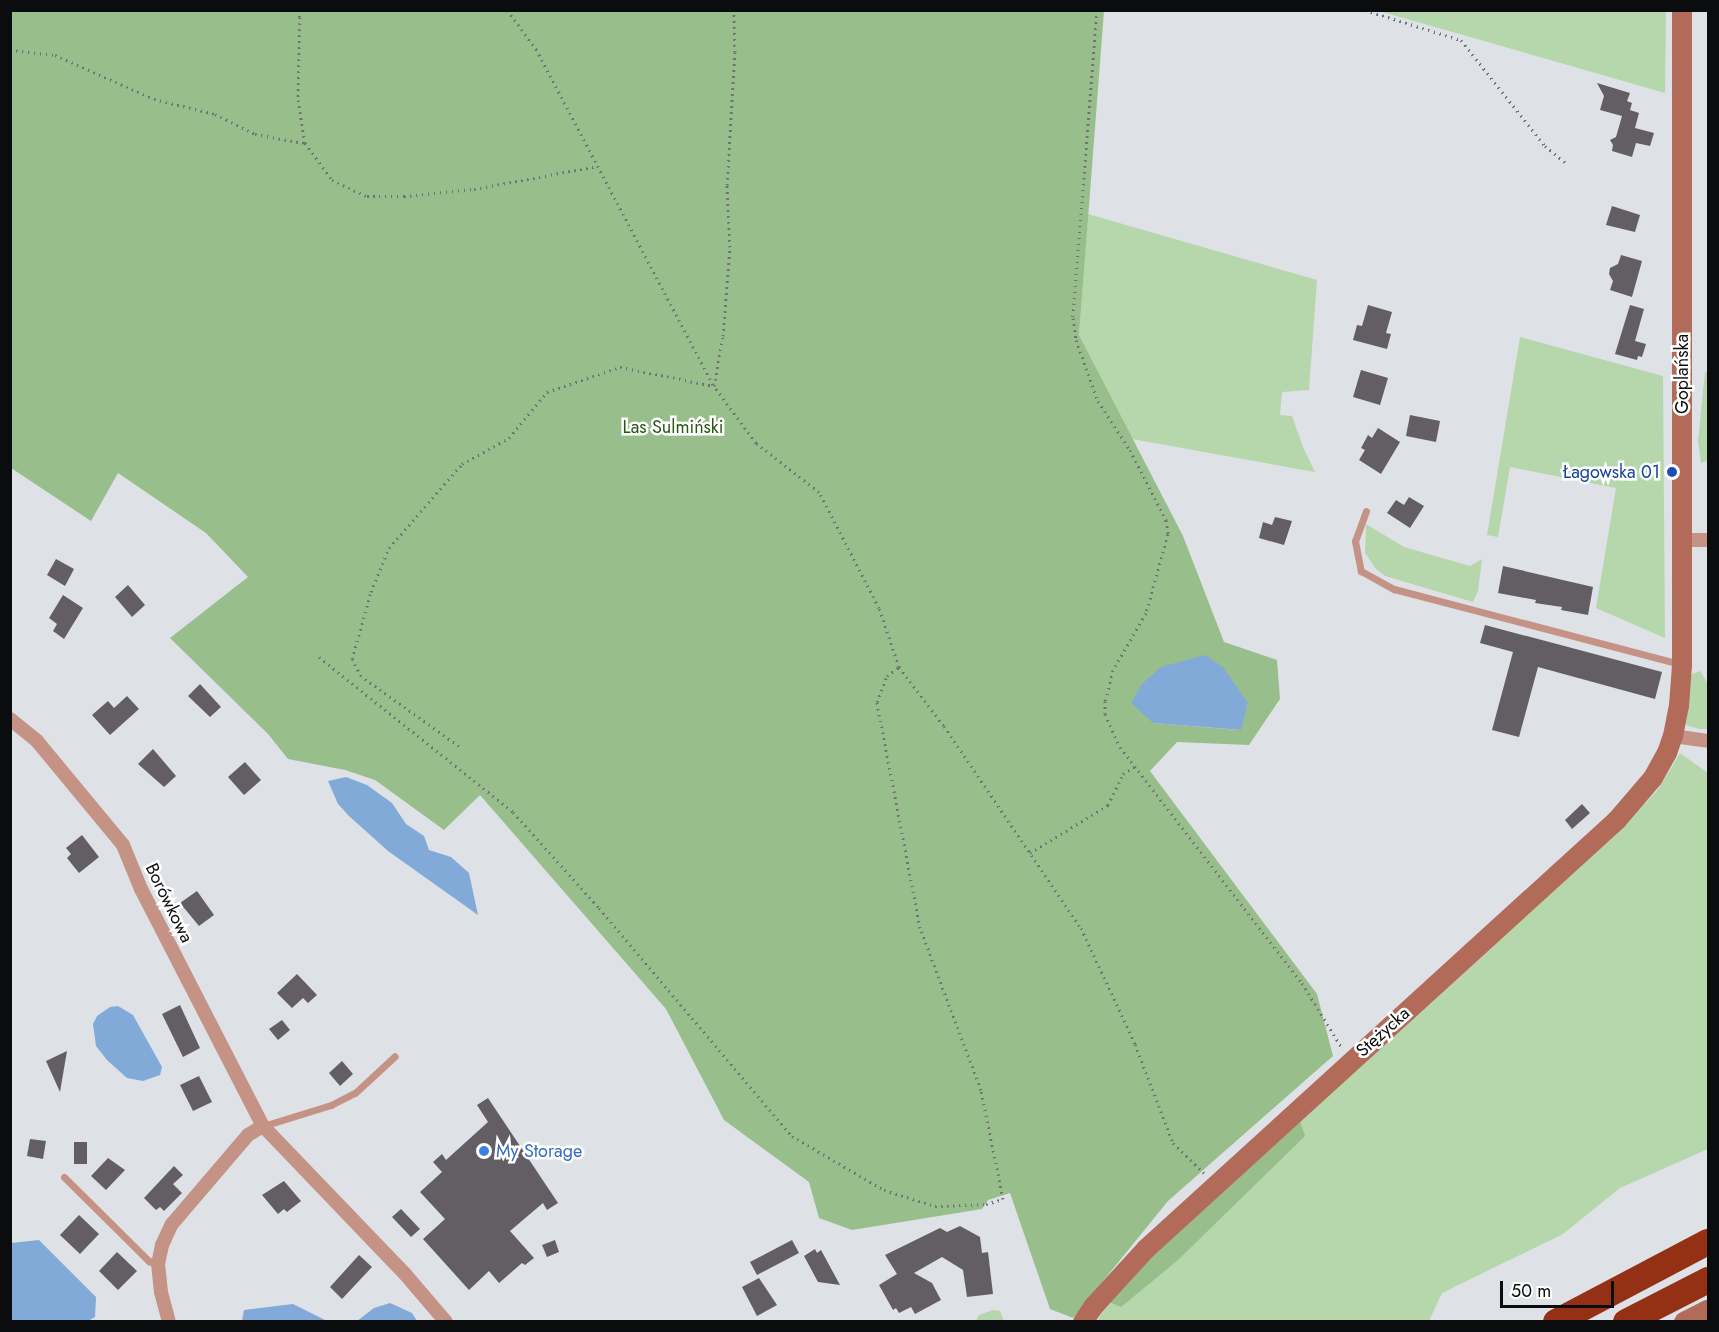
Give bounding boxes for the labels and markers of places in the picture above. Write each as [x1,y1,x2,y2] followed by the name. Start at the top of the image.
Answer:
[1563,461,1660,483] place label: Łagowska 01
[1665,465,1679,479] marker: Łagowska 01
[496,1140,582,1162] place label: My Storage
[477,1144,491,1158] marker: My Storage

